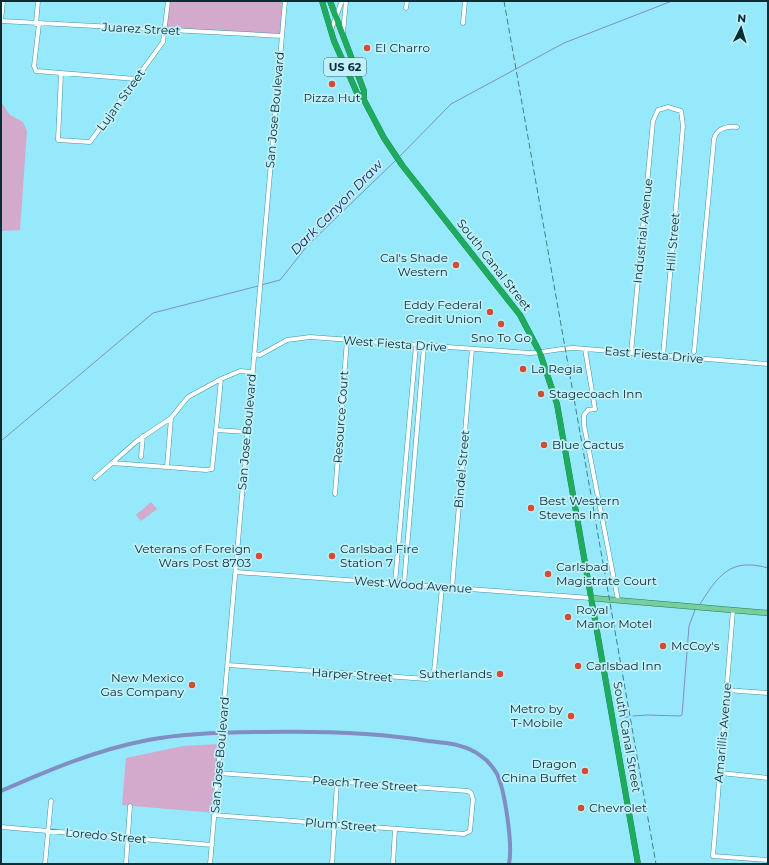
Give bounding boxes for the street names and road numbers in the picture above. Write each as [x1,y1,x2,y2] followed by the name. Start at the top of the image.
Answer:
[100,19,181,38] street label: Juarez Street
[262,51,287,169] street label: San Jose Boulevard
[324,58,366,76] road number: US 62
[93,66,148,134] street label: Lujan Street
[630,178,655,284] street label: Industrial Avenue
[662,212,683,272] street label: Hill Street
[454,216,535,314] street label: South Canal Street
[343,332,447,355] street label: West Fiesta Drive
[604,343,704,366] street label: East Fiesta Drive
[330,370,351,464] street label: Resource Court
[234,373,259,491] street label: San Jose Boulevard
[451,429,472,509] street label: Bindel Street
[354,573,472,596] street label: West Wood Avenue
[311,664,393,685] street label: Harper Street
[610,680,645,794] street label: South Canal Street
[711,682,734,784] street label: Amarillis Avenue
[207,696,232,814] street label: San Jose Boulevard
[312,772,418,795] street label: Peach Tree Street
[305,815,378,835] street label: Plum Street
[65,824,147,847] street label: Loredo Street

